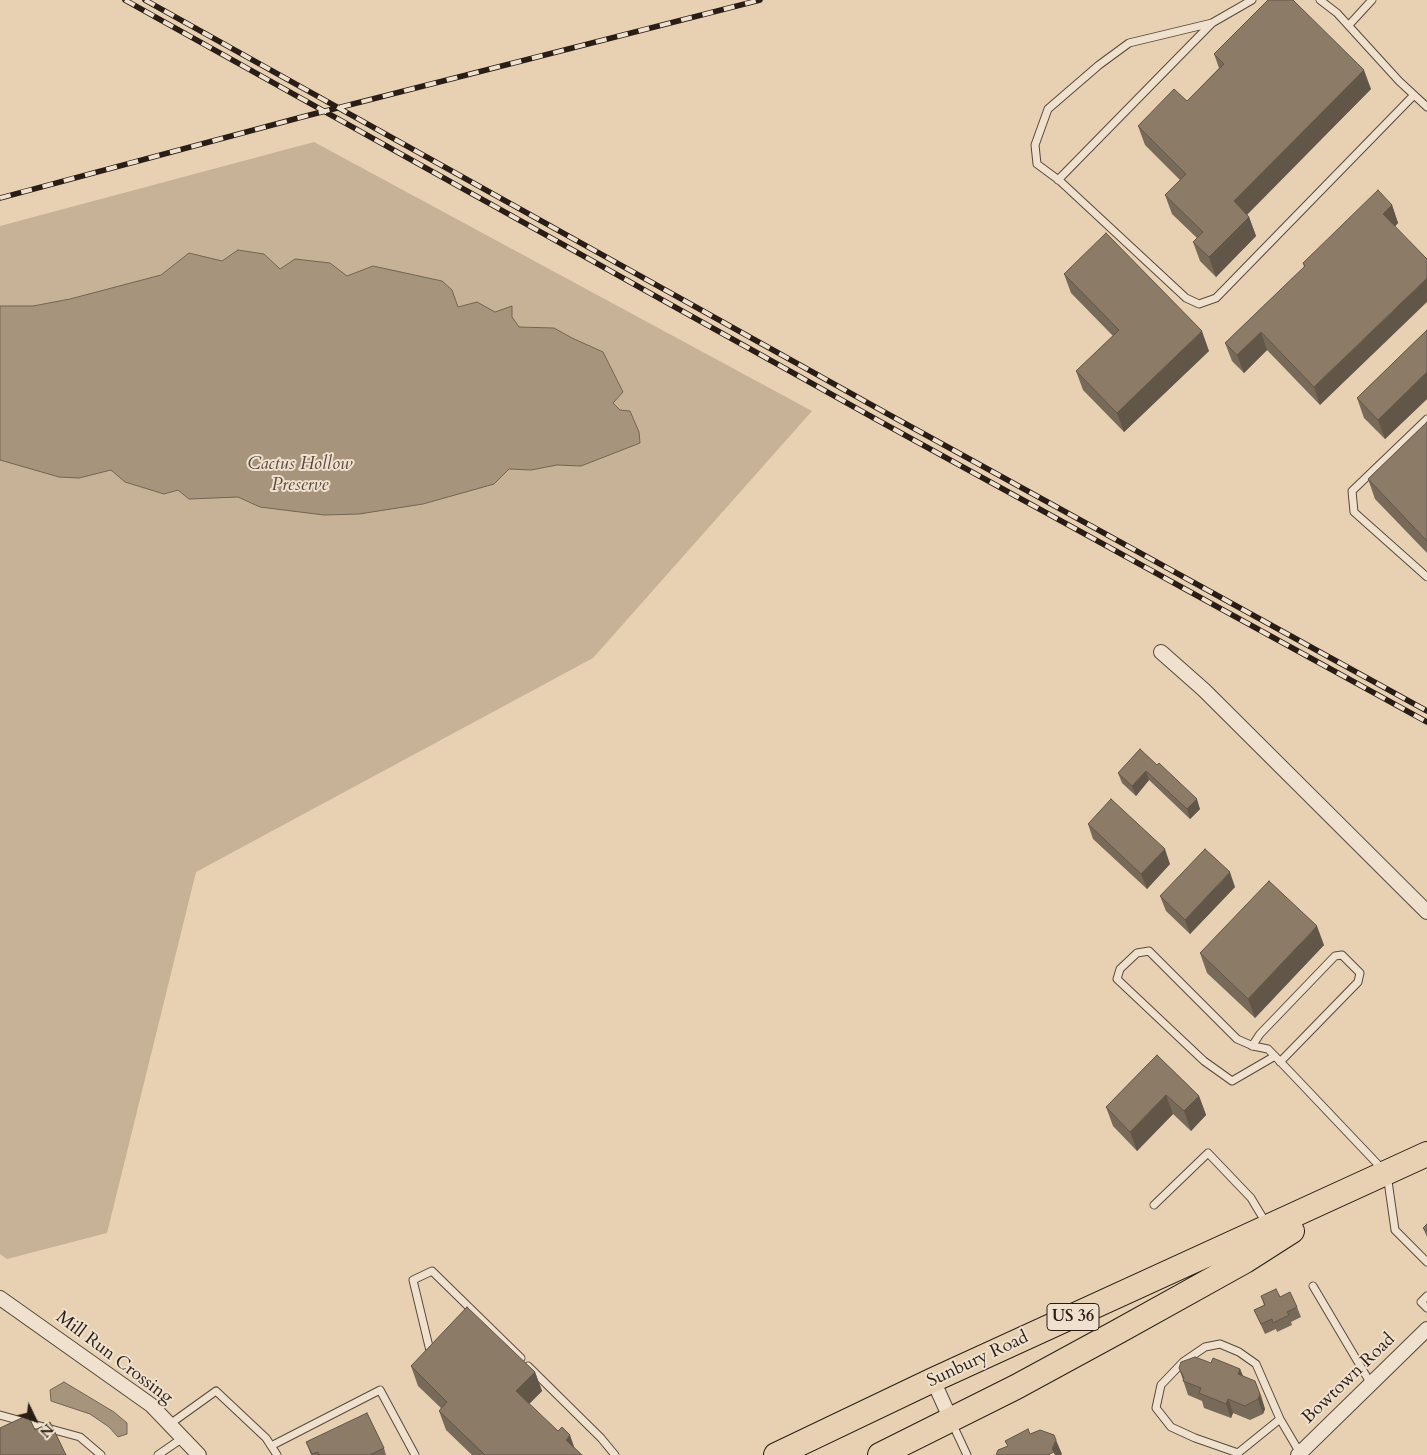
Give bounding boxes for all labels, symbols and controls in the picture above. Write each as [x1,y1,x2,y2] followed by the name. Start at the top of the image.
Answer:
[247,454,353,496] park label: Cactus Hollow Preserve
[1047,1304,1099,1330] road number: US 36
[51,1307,177,1409] street label: Mill Run Crossing
[924,1327,1032,1393] street label: Sunbury Road
[1298,1329,1400,1429] street label: Bowtown Road
[10,1395,60,1445] north arrow
[35,1419,58,1441] text: N

